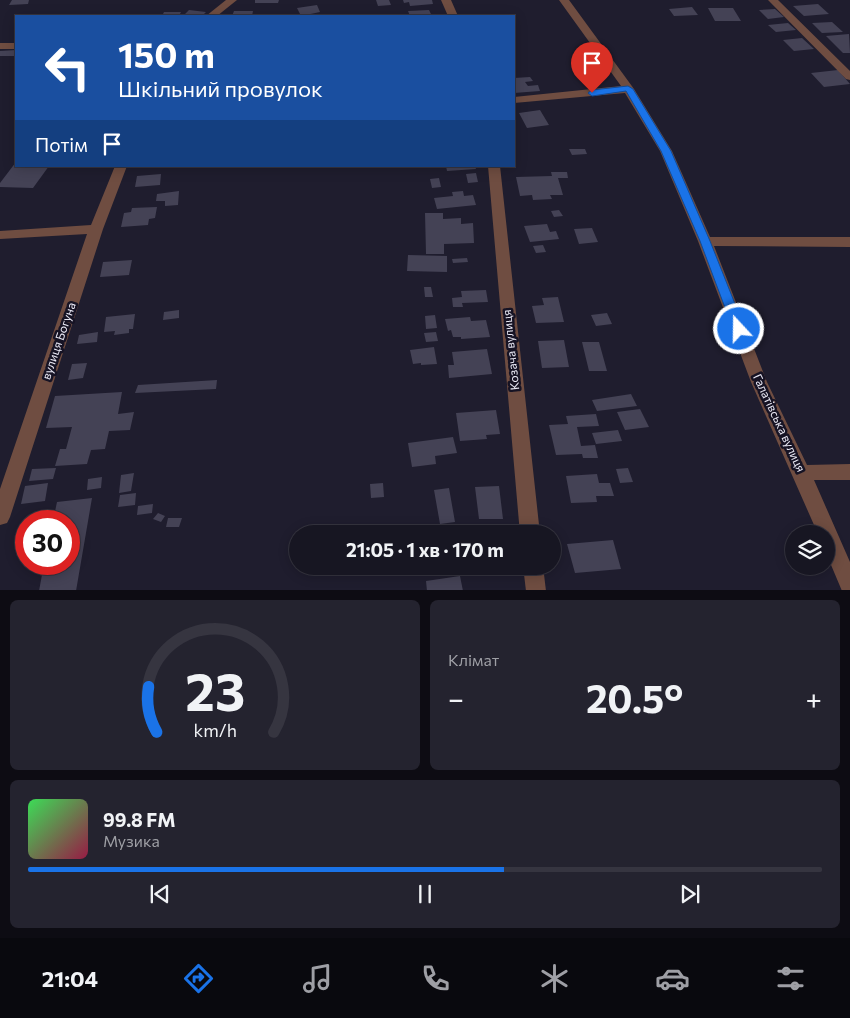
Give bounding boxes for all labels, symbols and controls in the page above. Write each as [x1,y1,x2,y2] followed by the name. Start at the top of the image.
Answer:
[118,32,215,75] text: 150 m
[35,35,100,100] icon: left
[571,42,613,93] pin
[578,49,606,77] icon: arrive
[118,75,323,102] text: Шкільний провулок
[98,130,126,158] icon: arrive
[35,133,88,156] text: Потім
[38,300,78,381] street label: вулиця Богуна
[712,302,764,354] position arrow
[499,309,521,391] street label: Козача вулиця
[751,371,809,474] street label: Галатівська вулиця
[15,510,80,575] speed limit sign: 30
[785,525,835,575] map controls
[785,525,835,575] button: layers
[346,538,504,561] text: 21:05 · 1 хв · 170 m
[448,650,499,669] text: Клімат
[185,658,245,722] text: 23
[586,674,683,721] text: 20.5°
[448,681,464,715] text: −
[806,681,822,715] text: +
[193,719,237,741] text: km/h
[103,808,176,831] text: 99.8 FM
[103,831,160,850] text: Музика
[146,880,174,908] icon: previous
[411,880,439,908] icon: pause
[676,880,704,908] icon: next
[181,961,216,996] icon: directions
[300,961,335,996] icon: music
[418,961,453,996] icon: phone
[537,961,572,996] icon: climate
[655,961,690,996] icon: car
[773,961,808,996] icon: filters
[42,965,98,992] text: 21:04

